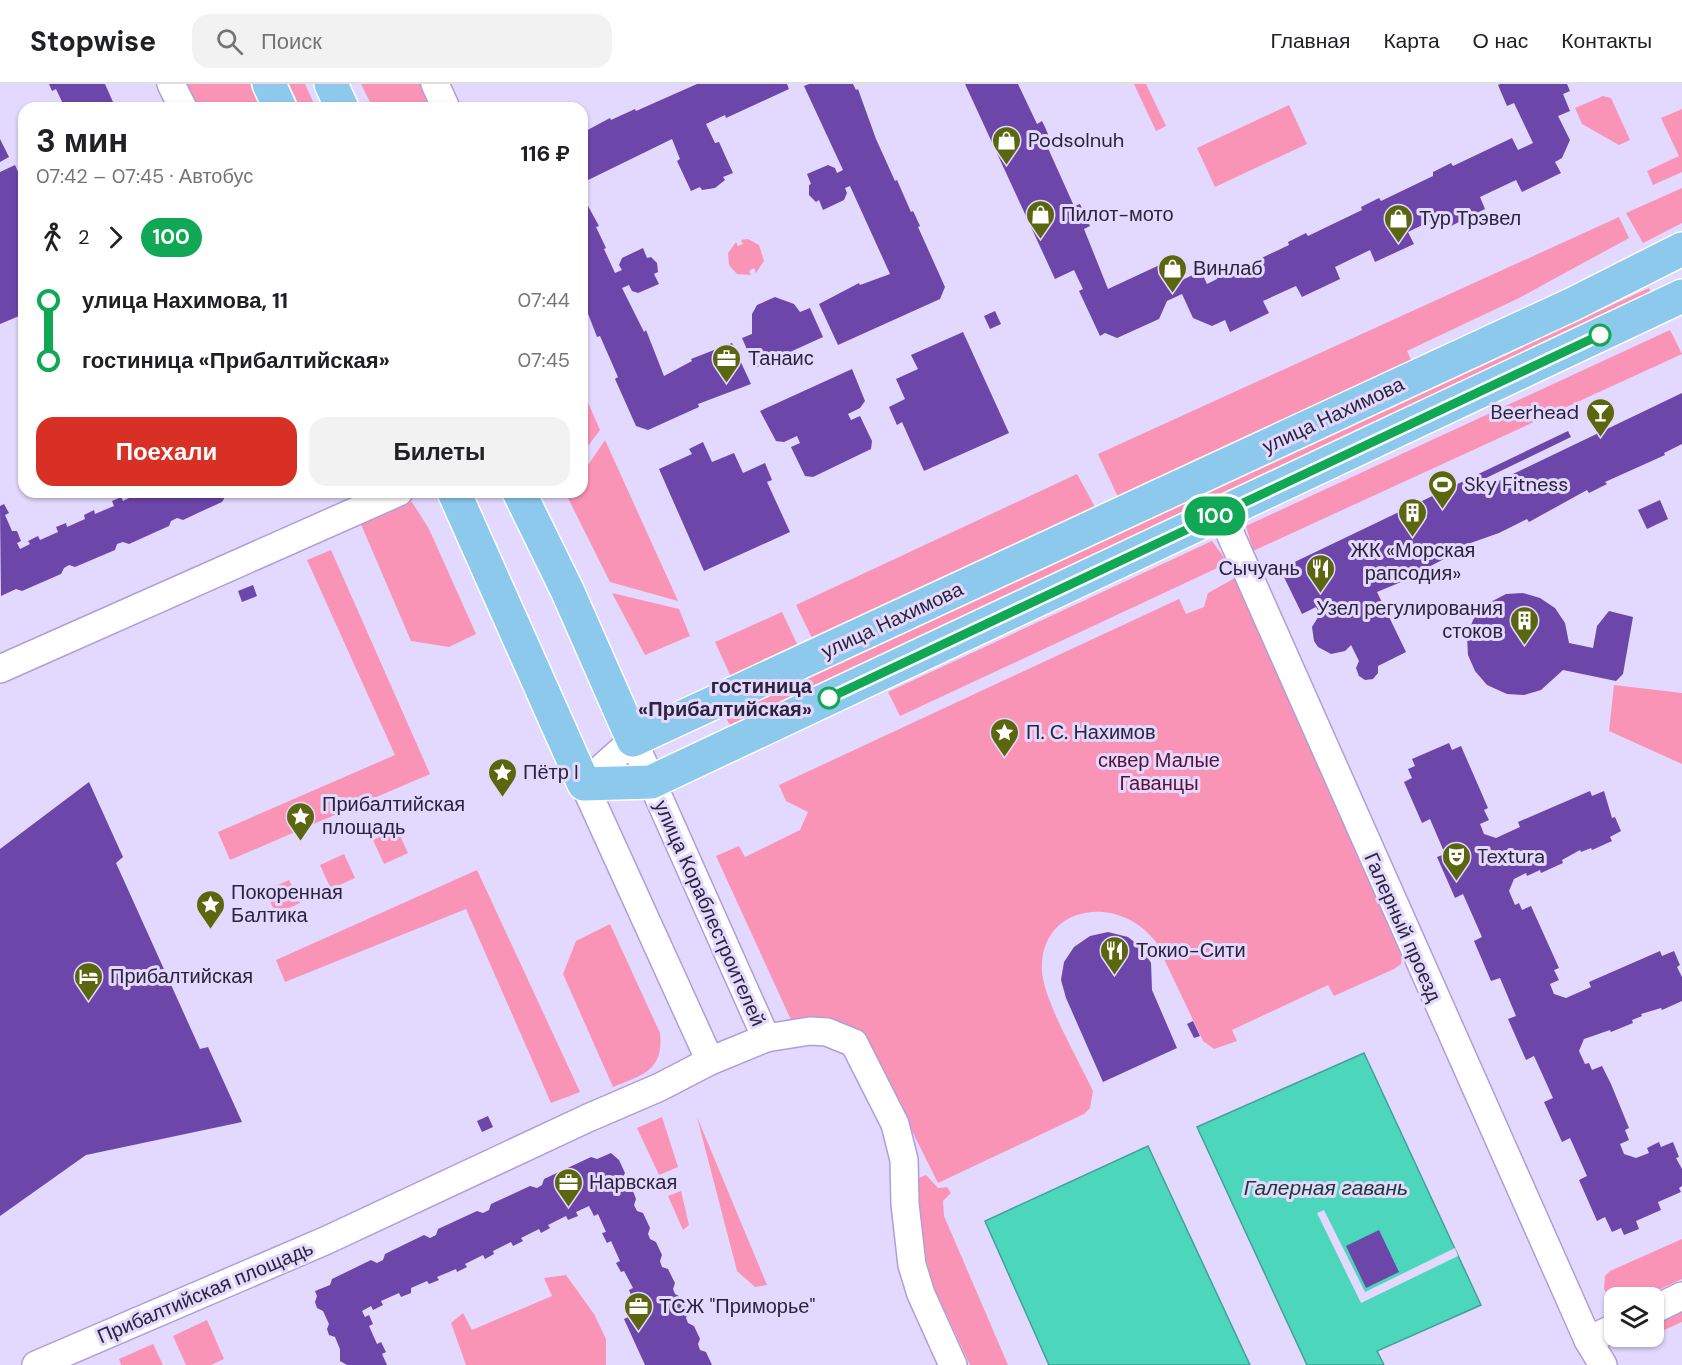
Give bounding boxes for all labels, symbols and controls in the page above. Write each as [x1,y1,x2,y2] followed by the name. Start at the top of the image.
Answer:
[192,14,612,68] search box
[30,23,156,60] text: Stopwise
[213,25,246,58] icon: search
[261,27,322,56] text: Поиск
[1270,27,1350,55] text: Главная
[1383,27,1440,55] text: Карта
[1473,27,1528,55] text: О нас
[1561,27,1652,55] text: Контакты
[36,119,128,162] text: 3 мин
[991,124,1023,166] shop icon: Podsolnuh
[1028,127,1124,153] place label: Podsolnuh
[520,139,570,168] text: 116 ₽
[36,163,253,189] text: 07:42 – 07:45 · Автобус
[1024,198,1056,240] shop icon: Пилот-мото
[1061,201,1174,227] place label: Пилот-мото
[1382,202,1414,244] shop icon: Тур Трэвел
[1419,205,1521,231] place label: Тур Трэвел
[36,221,69,254] icon: walk
[99,221,132,254] icon: forward
[153,223,190,251] text: 100
[78,224,90,250] text: 2
[1156,252,1188,294] shop icon: Винлаб
[1193,255,1263,281] place label: Винлаб
[82,286,288,315] text: улица Нахимова, 11
[518,287,570,313] text: 07:44
[1589,324,1611,346] unlabelled marker
[711,342,743,384] office icon: Танаис
[748,345,814,371] place label: Танаис
[82,346,390,375] text: гостиница «Прибалтийская»
[518,347,570,373] text: 07:45
[1258,370,1409,459] street label: улица Нахимова
[1584,396,1616,438] bar icon: Beerhead
[1491,399,1579,425] place label: Beerhead
[36,417,297,486] button: Поехали
[309,417,570,486] button: Билеты
[1427,468,1459,510] sports icon: Sky Fitness
[1464,471,1568,497] place label: Sky Fitness
[1180,496,1250,536] line badge: 100
[1397,496,1429,538] building icon: ЖК «Морская рапсодия»
[1196,502,1234,530] text: 100
[1351,537,1475,586] place label: ЖК «Морская рапсодия»
[1305,552,1337,594] restaurant icon: Сычуань
[1218,555,1300,581] place label: Сычуань
[817,575,968,664] street label: улица Нахимова
[1316,595,1503,644] place label: Узел регулирования стоков
[1508,604,1540,646] building icon: Узел регулирования стоков
[638,673,813,722] place label: гостиница «Прибалтийская»
[818,687,840,709] marker: гостиница «Прибалтийская»
[989,716,1021,758] place icon: П. С. Нахимов
[1026,719,1156,745] place label: П. С. Нахимов
[1098,747,1220,796] park label: сквер Малые Гаванцы
[486,756,518,798] place icon: Пётр I
[523,759,579,785] place label: Пётр I
[322,791,465,840] place label: Прибалтийская площадь
[648,796,772,1030] street label: улица Кораблестроителей
[285,800,317,842] place icon: Прибалтийская площадь
[1440,840,1472,882] theatre icon: Textura
[1477,843,1545,869] place label: Textura
[1358,848,1448,1006] street label: Галерный проезд
[231,879,343,928] place label: Покоренная Балтика
[194,888,226,930] place icon: Покоренная Балтика
[1099,934,1131,976] restaurant icon: Токио-Сити
[1136,937,1246,963] place label: Токио-Сити
[73,960,105,1002] hotel icon: Прибалтийская
[110,963,253,989] place label: Прибалтийская
[552,1166,584,1208] office icon: Нарвская
[589,1169,677,1195] place label: Нарвская
[1244,1174,1408,1202] water label: Галерная гавань
[93,1235,317,1349] street label: Прибалтийская площадь
[1604,1287,1664,1347] map controls
[1604,1287,1664,1347] button: layers
[622,1290,654,1332] office icon: ТСЖ "Приморье"
[659,1293,815,1319] place label: ТСЖ "Приморье"

